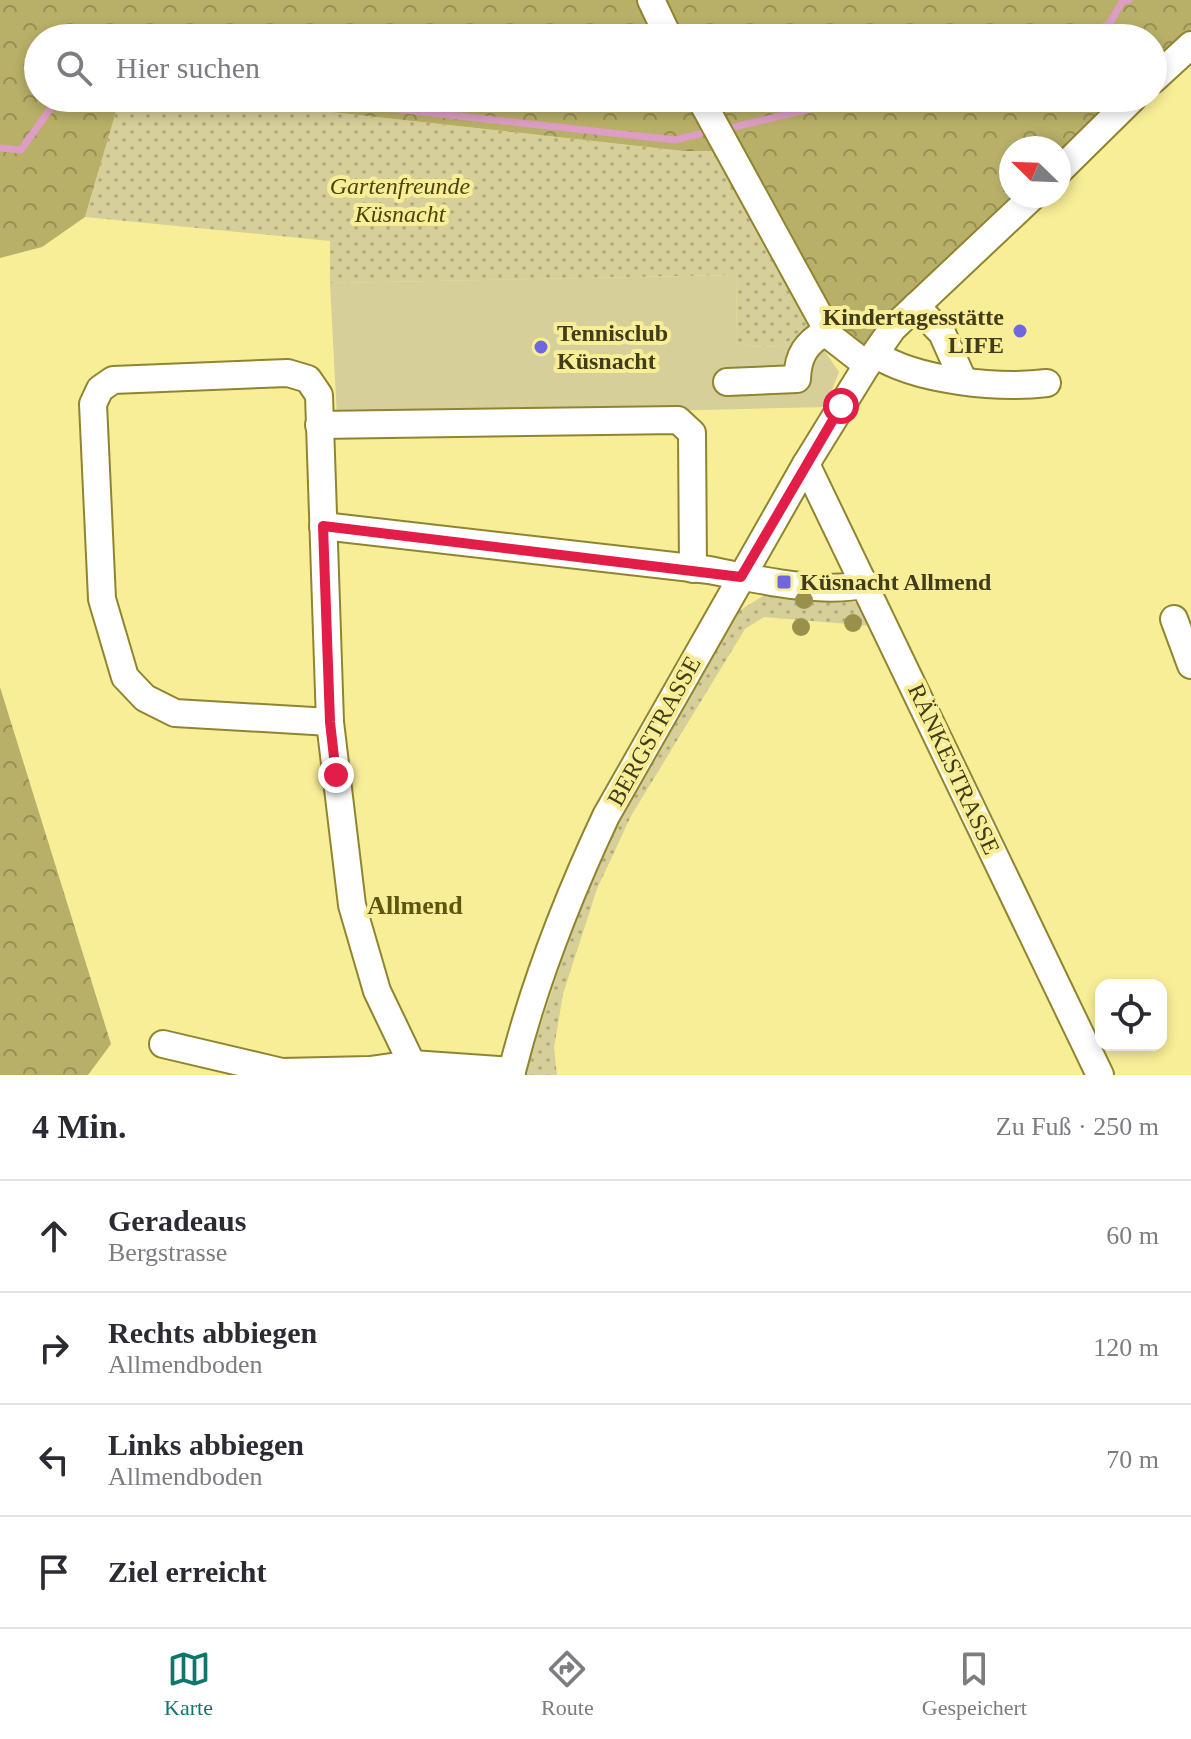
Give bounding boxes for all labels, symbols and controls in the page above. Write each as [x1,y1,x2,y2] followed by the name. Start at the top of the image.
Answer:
[24,24,1167,112] search box
[52,46,96,90] icon: search
[116,51,260,84] text: Hier suchen
[999,136,1071,208] north arrow
[330,173,471,227] park label: Gartenfreunde Küsnacht
[823,304,1004,358] place label: Kindertagesstätte LIFE
[557,320,668,374] place label: Tennisclub Küsnacht
[1011,322,1029,340] marker: Kindertagesstätte LIFE
[532,338,550,356] marker: Tennisclub Küsnacht
[823,388,859,424] route start
[800,569,992,595] place label: Küsnacht Allmend
[775,573,793,591] marker: Küsnacht Allmend
[602,652,706,810] street label: BERGSTRASSE
[903,680,1005,858] street label: RÄNKESTRASSE
[318,757,354,793] route end
[367,891,463,920] district label: Allmend
[1095,979,1167,1051] map controls
[1095,979,1167,1051] button: locate
[32,1108,126,1145] text: 4 Min.
[996,1112,1159,1141] text: Zu Fuß · 250 m
[108,1204,246,1237] text: Geradeaus
[32,1214,76,1258] icon: ahead
[1106,1221,1159,1250] text: 60 m
[108,1238,227,1267] text: Bergstrasse
[108,1316,317,1349] text: Rechts abbiegen
[32,1326,76,1370] icon: right
[1093,1333,1159,1362] text: 120 m
[108,1350,263,1379] text: Allmendboden
[108,1428,304,1461] text: Links abbiegen
[32,1438,76,1482] icon: left
[1106,1445,1159,1474] text: 70 m
[108,1462,263,1491] text: Allmendboden
[32,1550,76,1594] icon: arrive
[108,1555,267,1588] text: Ziel erreicht
[164,1647,213,1721] tab: Karte
[541,1647,594,1721] tab: Route
[922,1647,1027,1721] tab: Gespeichert

